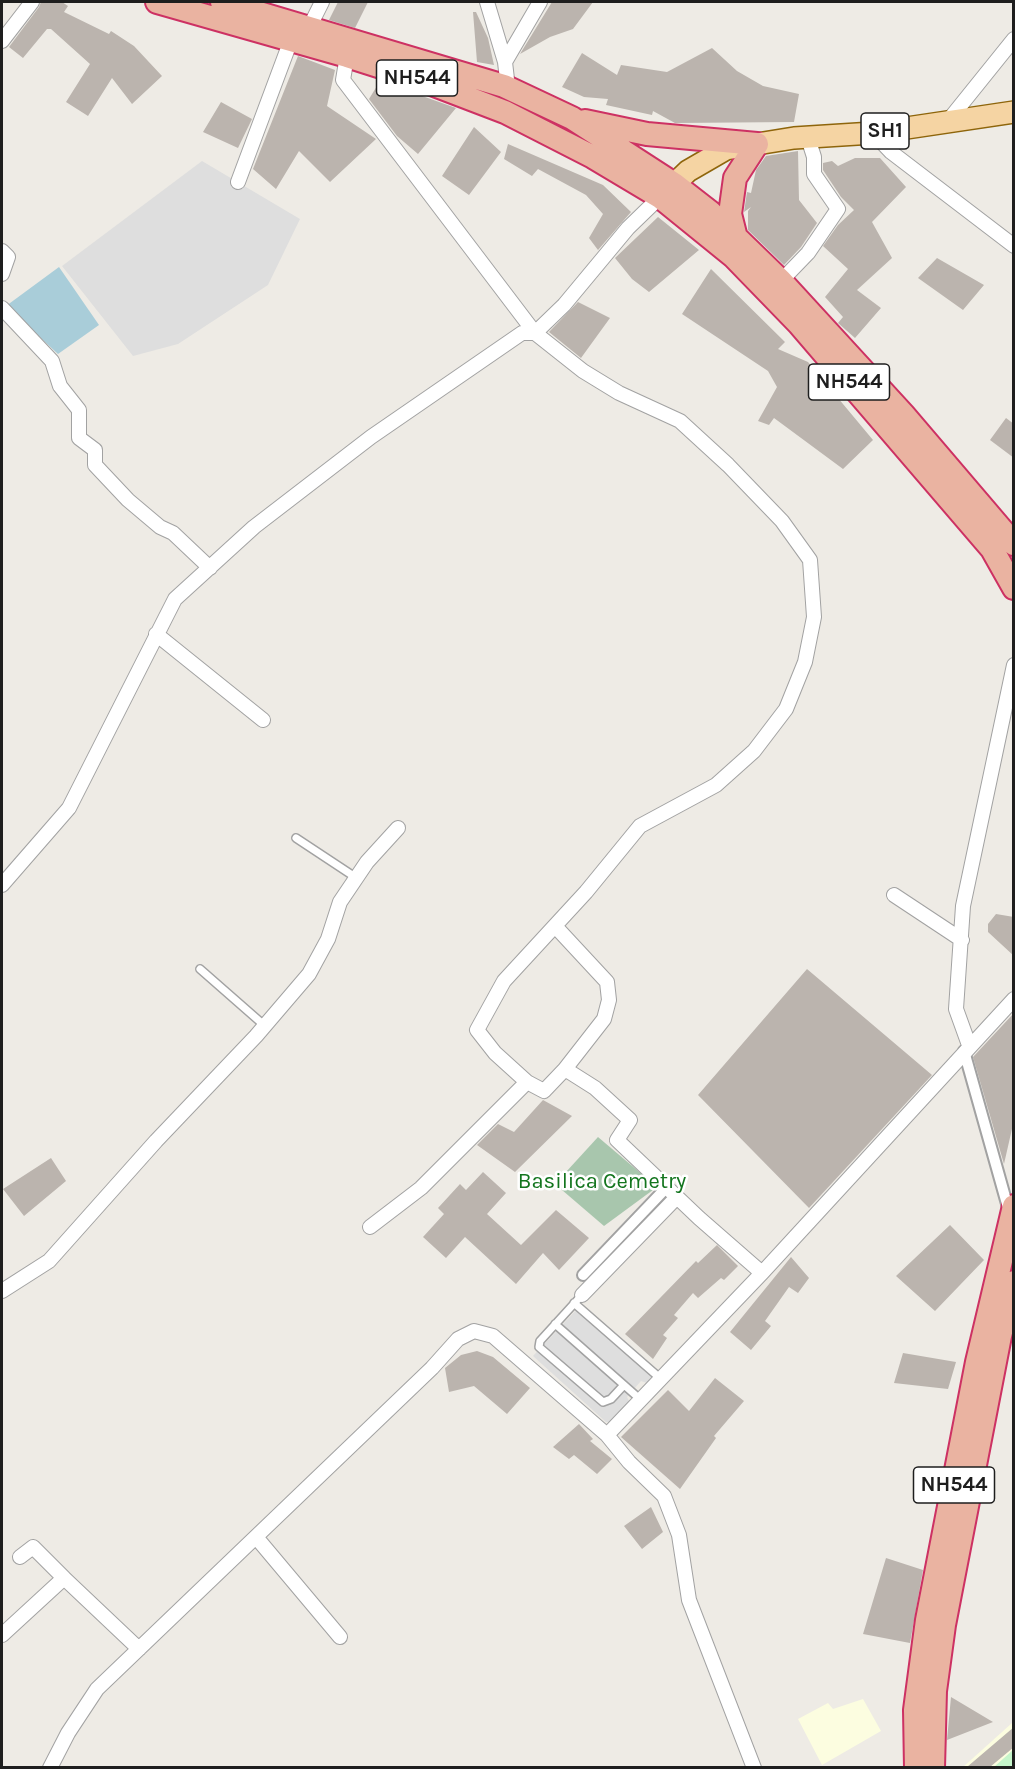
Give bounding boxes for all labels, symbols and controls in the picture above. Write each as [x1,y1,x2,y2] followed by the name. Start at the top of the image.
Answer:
[376,60,458,96] road number: NH544
[861,113,909,149] road number: SH1
[808,364,890,400] road number: NH544
[518,1169,686,1195] park label: Basilica Cemetry
[914,1467,994,1503] road number: NH544

